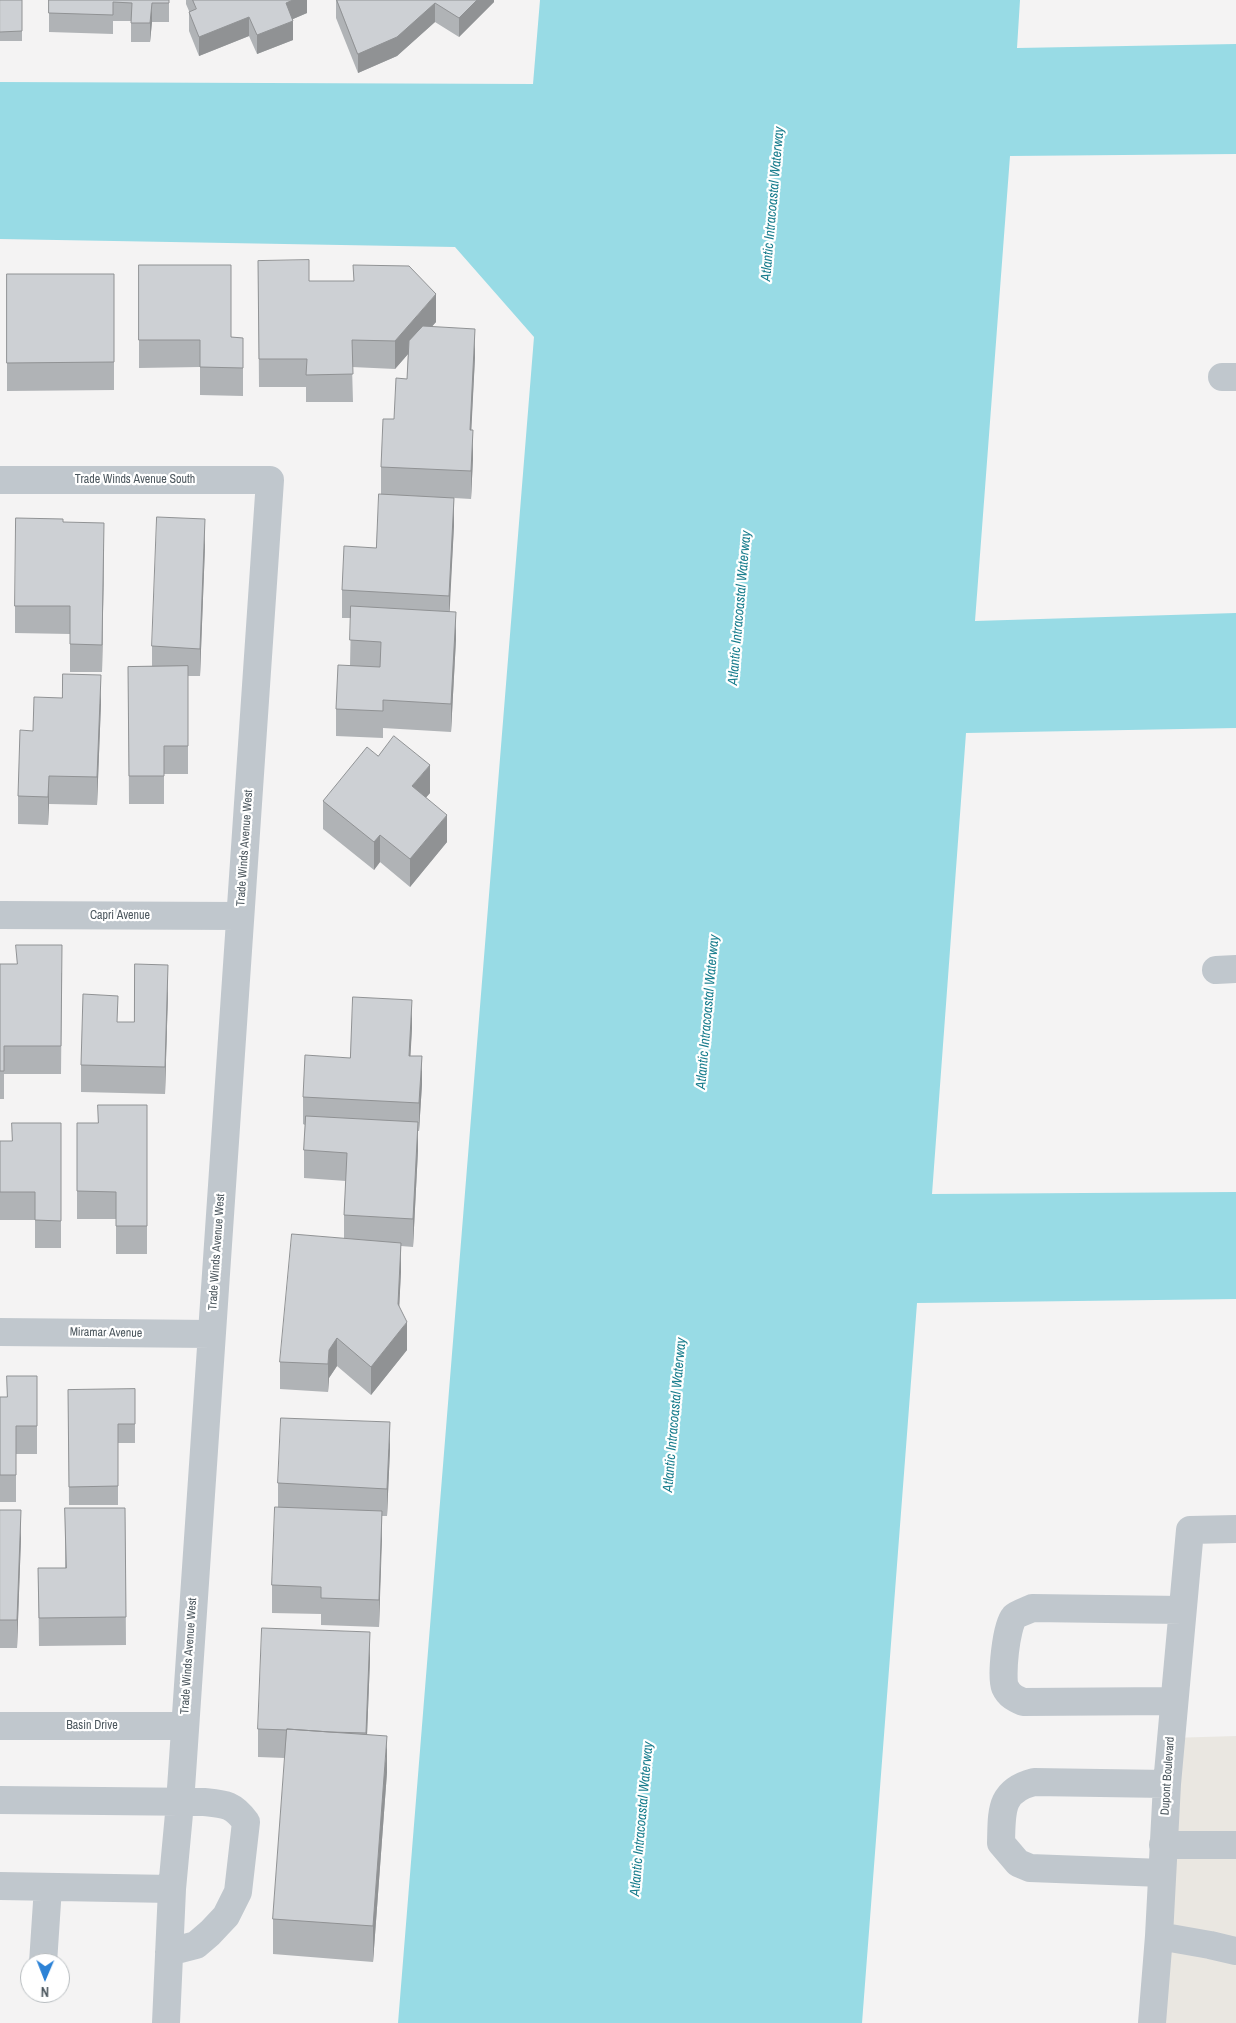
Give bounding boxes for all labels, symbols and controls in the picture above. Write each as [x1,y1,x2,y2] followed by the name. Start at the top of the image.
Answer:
[758,126,788,282] water label: Atlantic Intracoastal Waterway
[75,473,195,487] street label: Trade Winds Avenue South
[725,530,755,686] water label: Atlantic Intracoastal Waterway
[234,789,256,907] street label: Trade Winds Avenue West
[90,909,150,923] street label: Capri Avenue
[693,934,723,1090] water label: Atlantic Intracoastal Waterway
[206,1193,228,1311] street label: Trade Winds Avenue West
[70,1325,142,1341] street label: Miramar Avenue
[660,1337,690,1493] water label: Atlantic Intracoastal Waterway
[178,1597,200,1715] street label: Trade Winds Avenue West
[66,1719,118,1733] street label: Basin Drive
[1158,1736,1178,1816] street label: Dupont Boulevard
[627,1741,657,1897] water label: Atlantic Intracoastal Waterway
[20,1953,70,2003] north arrow
[40,1983,49,2001] text: N

